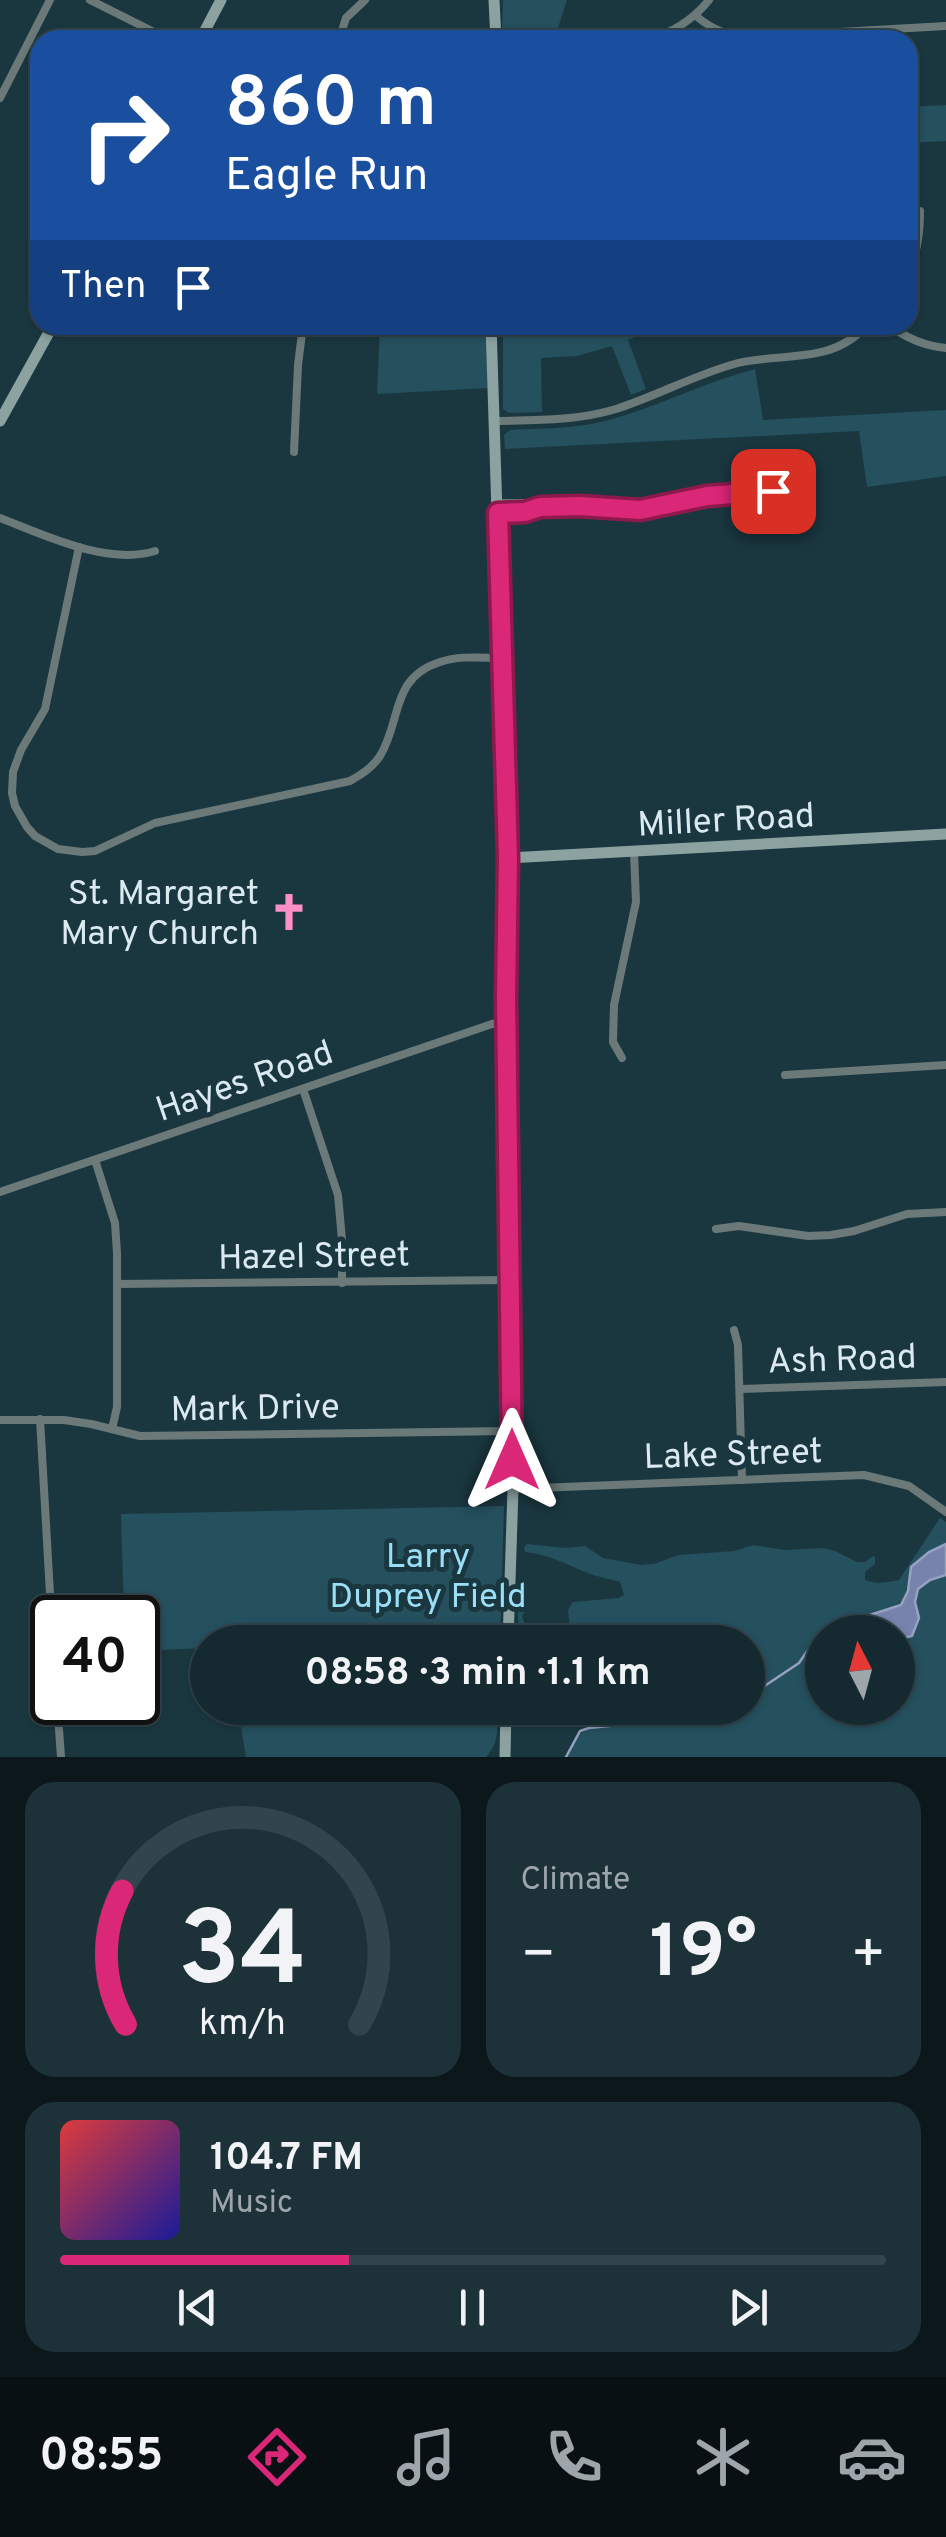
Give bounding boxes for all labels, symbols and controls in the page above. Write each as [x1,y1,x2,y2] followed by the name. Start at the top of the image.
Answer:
[225,62,437,151] text: 860 m
[60,70,190,200] icon: right
[225,149,428,206] text: Eagle Run
[166,260,221,315] icon: arrive
[60,263,146,312] text: Then
[731,449,816,534] pin
[746,464,801,519] icon: arrive
[636,795,816,849] street label: Miller Road
[60,873,259,957] place label: St. Margaret Mary Church
[268,891,310,933] church icon: St. Margaret Mary Church
[151,1032,339,1134] street label: Hayes Road
[218,1234,410,1282] street label: Hazel Street
[767,1336,917,1386] street label: Ash Road
[170,1387,340,1433] street label: Mark Drive
[460,1408,564,1512] position arrow
[643,1431,823,1481] street label: Lake Street
[329,1536,527,1620] park label: Larry Duprey Field
[30,1595,160,1725] speed limit sign: 40
[805,1615,915,1725] north arrow
[805,1615,915,1725] map controls
[305,1650,650,1699] text: 08:58 · 3 min · 1.1 km
[521,1861,630,1901] text: Climate
[178,1890,307,2022] text: 34
[650,1909,757,2004] text: 19°
[521,1922,556,1992] text: −
[851,1922,886,1992] text: +
[199,2002,286,2048] text: km/h
[210,2135,363,2184] text: 104.7 FM
[210,2184,293,2224] text: Music
[170,2280,225,2335] icon: previous
[445,2280,500,2335] icon: pause
[721,2280,776,2335] icon: next
[242,2422,312,2492] icon: directions
[391,2422,461,2492] icon: music
[539,2422,609,2492] icon: phone
[688,2422,758,2492] icon: climate
[837,2422,907,2492] icon: car
[39,2429,163,2486] text: 08:55

